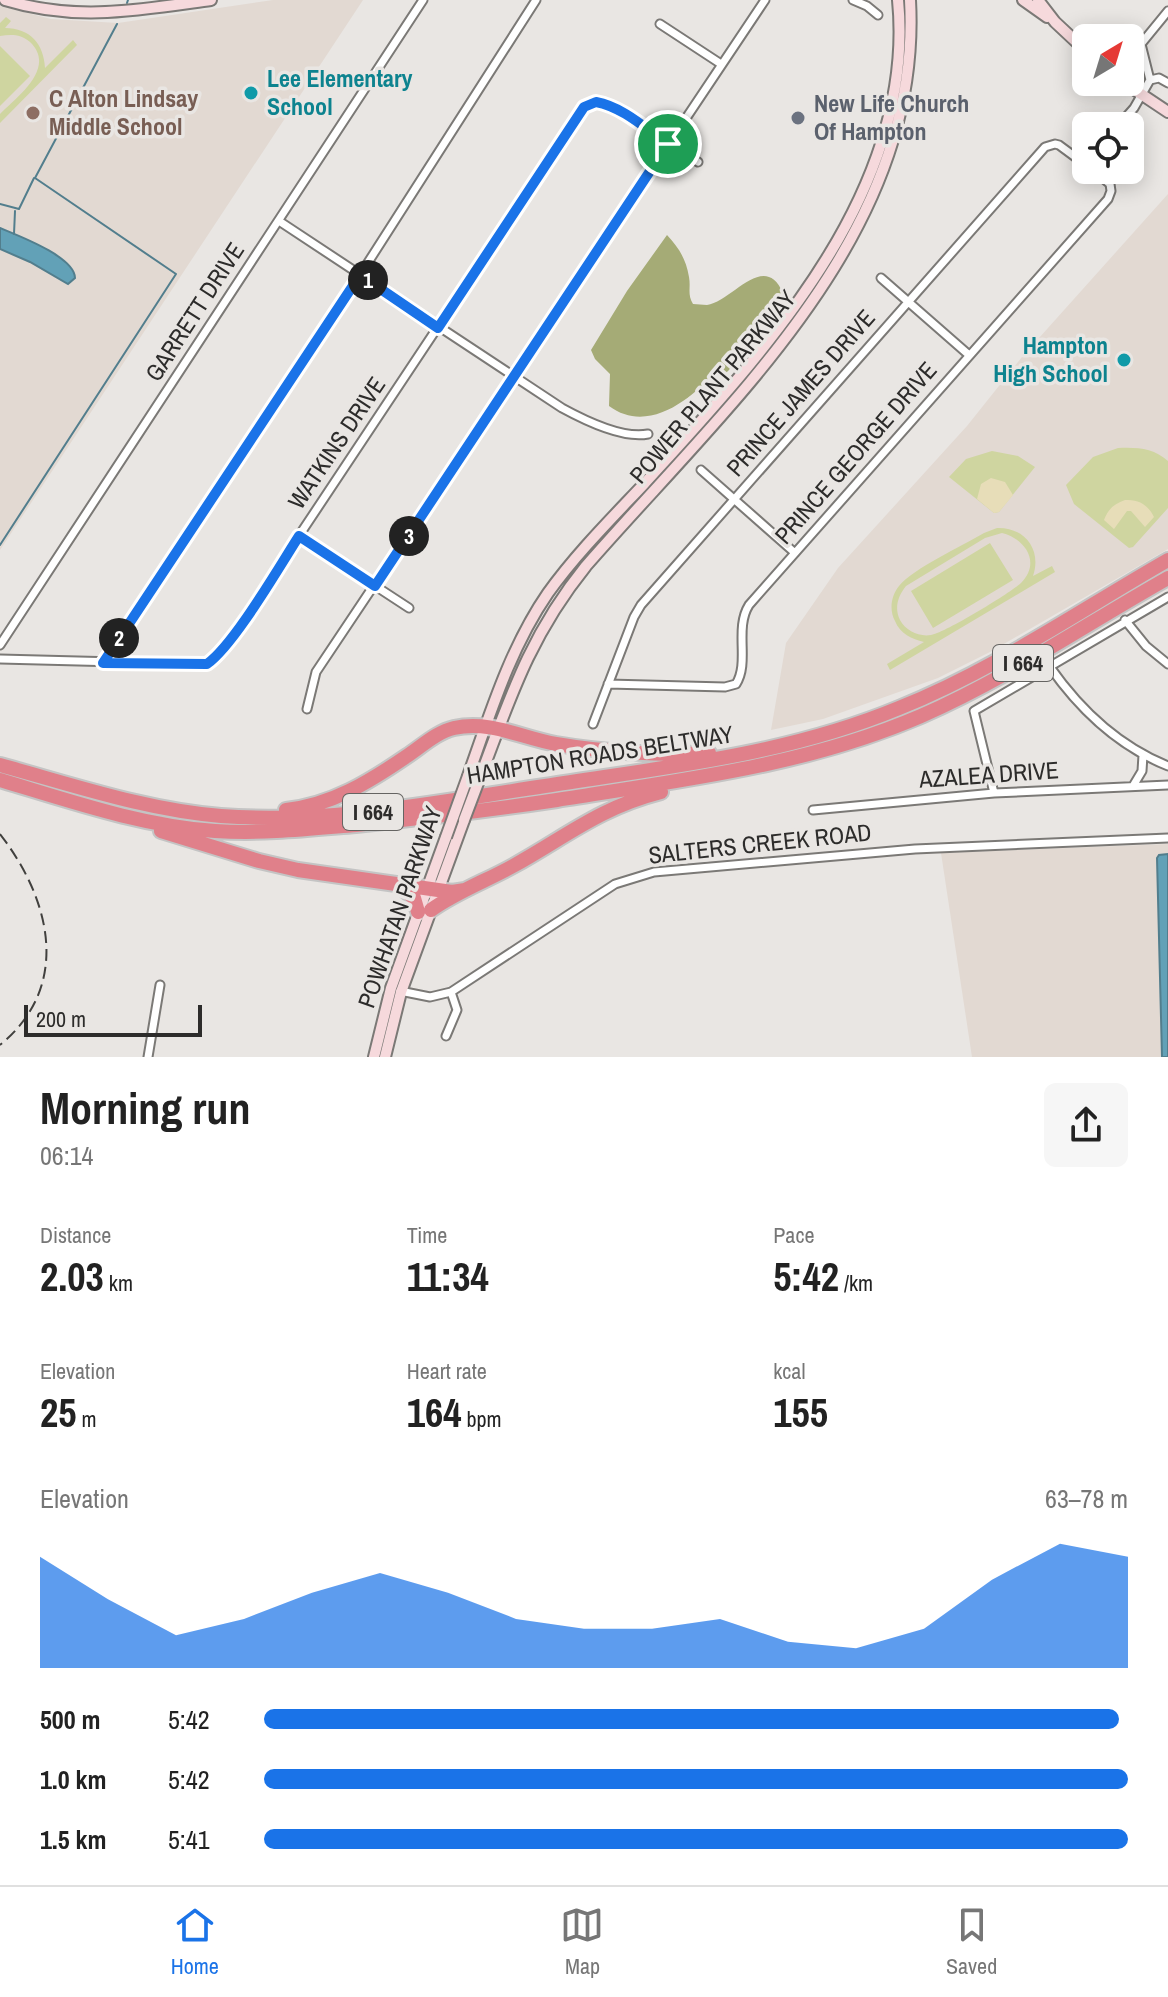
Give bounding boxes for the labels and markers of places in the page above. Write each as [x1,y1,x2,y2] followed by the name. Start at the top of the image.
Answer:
[267,62,413,122] place label: Lee Elementary School
[49,82,198,142] place label: C Alton Lindsay Middle School
[242,84,260,102] marker: Lee Elementary School
[814,87,969,147] place label: New Life Church Of Hampton
[24,104,42,122] marker: C Alton Lindsay Middle School
[789,109,807,127] marker: New Life Church Of Hampton
[634,110,702,178] pin
[348,260,388,300] pin: 1
[993,329,1108,389] place label: Hampton High School
[1115,351,1133,369] marker: Hampton High School
[389,516,429,556] pin: 3
[99,618,139,658] pin: 2

